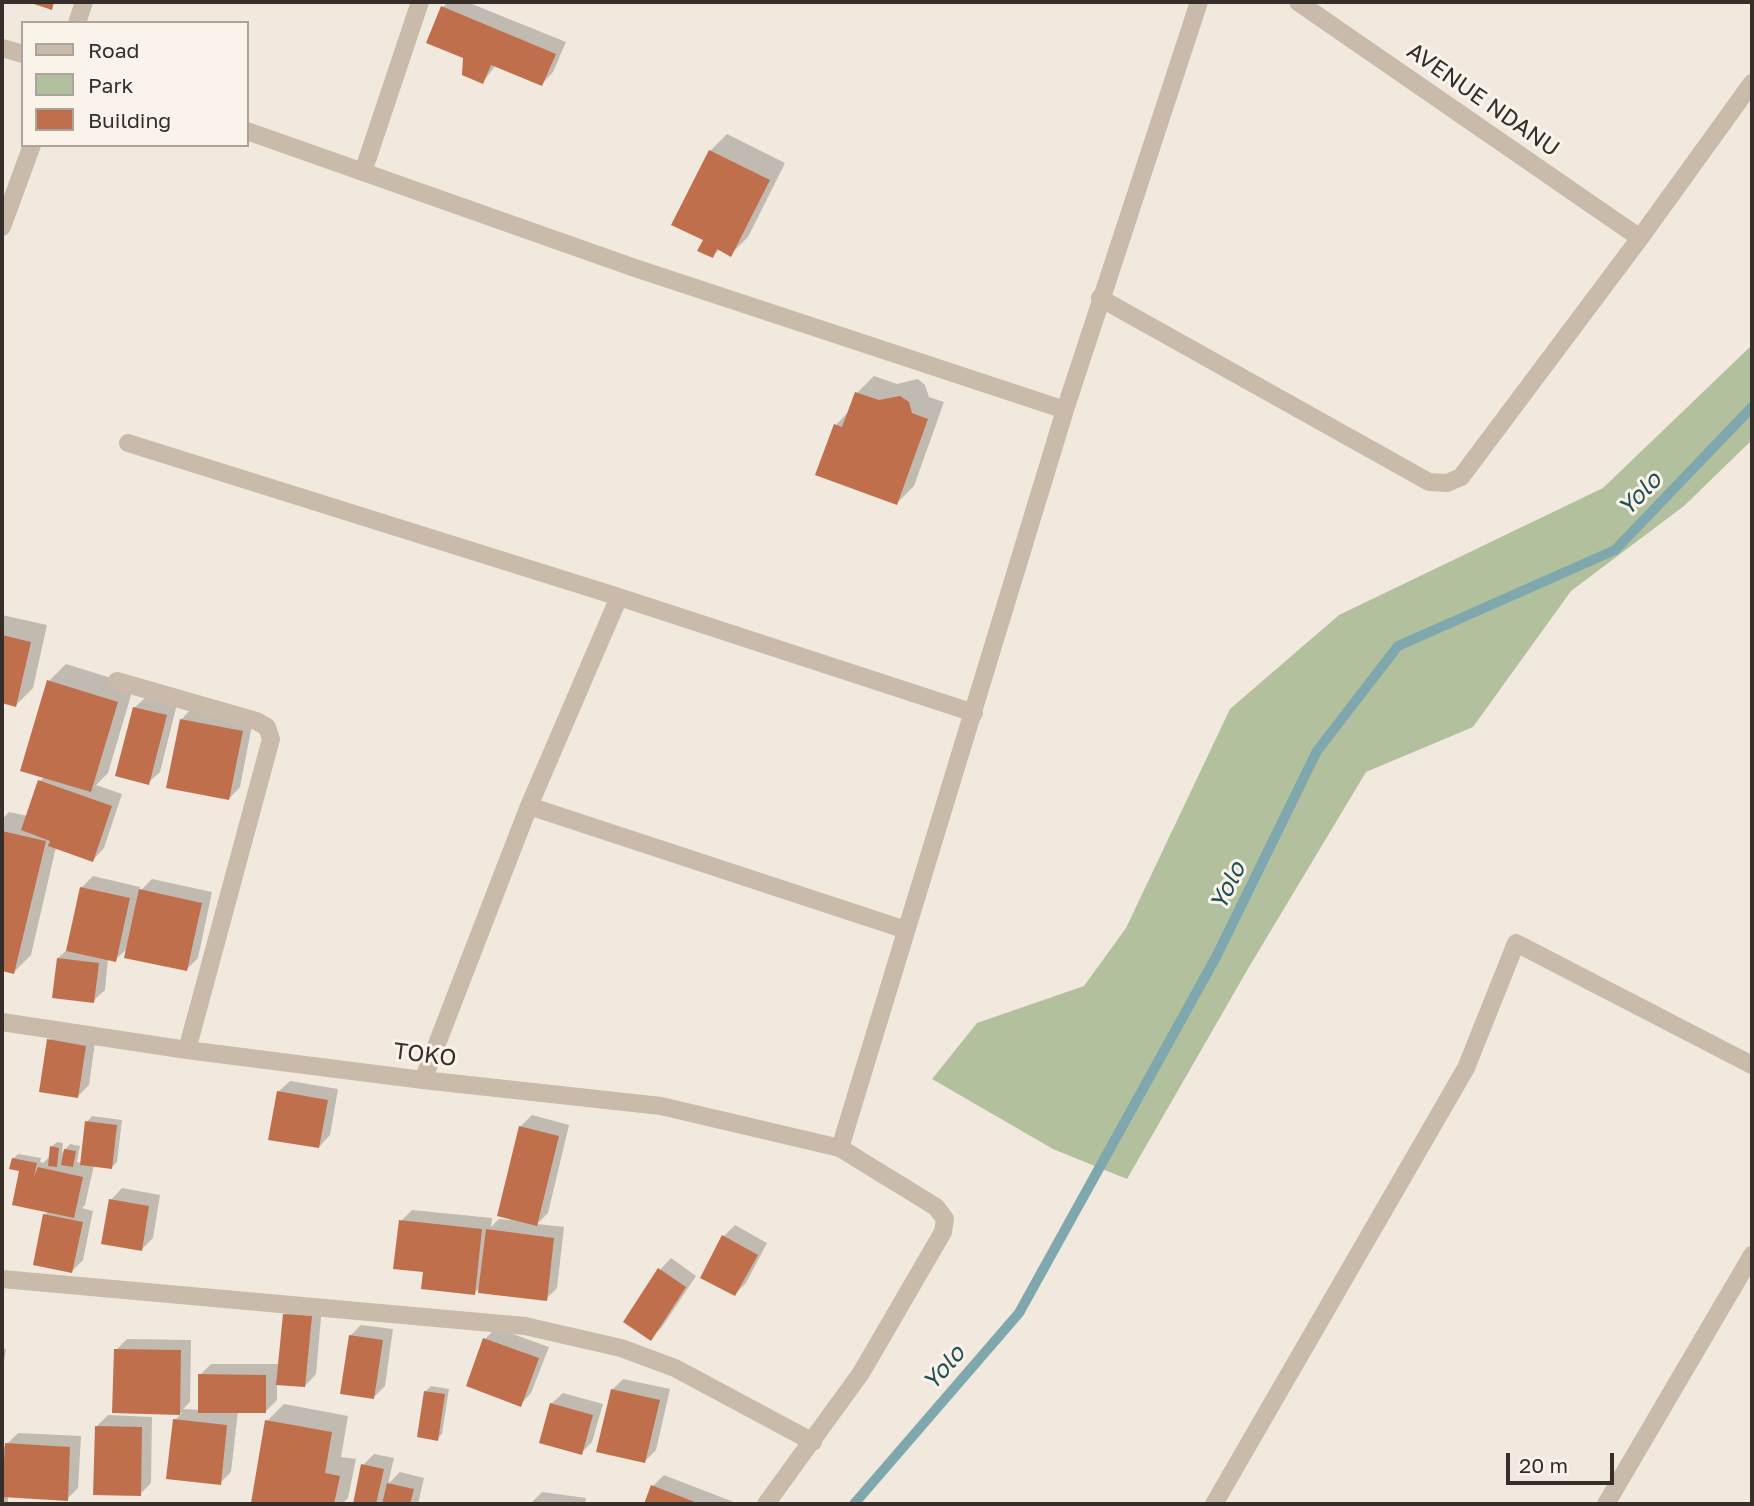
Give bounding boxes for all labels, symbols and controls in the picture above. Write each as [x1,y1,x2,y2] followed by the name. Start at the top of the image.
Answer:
[21,21,248,147] legend
[88,37,139,63] text: Road
[1402,37,1564,163] street label: AVENUE NDANU
[88,72,133,98] text: Park
[88,107,171,133] text: Building
[1612,466,1668,522] water label: Yolo
[1204,857,1252,915] water label: Yolo
[392,1037,458,1073] street label: TOKO
[917,1340,971,1396] water label: Yolo
[1509,1440,1618,1484] scale bar
[1519,1452,1568,1478] text: 20 m

